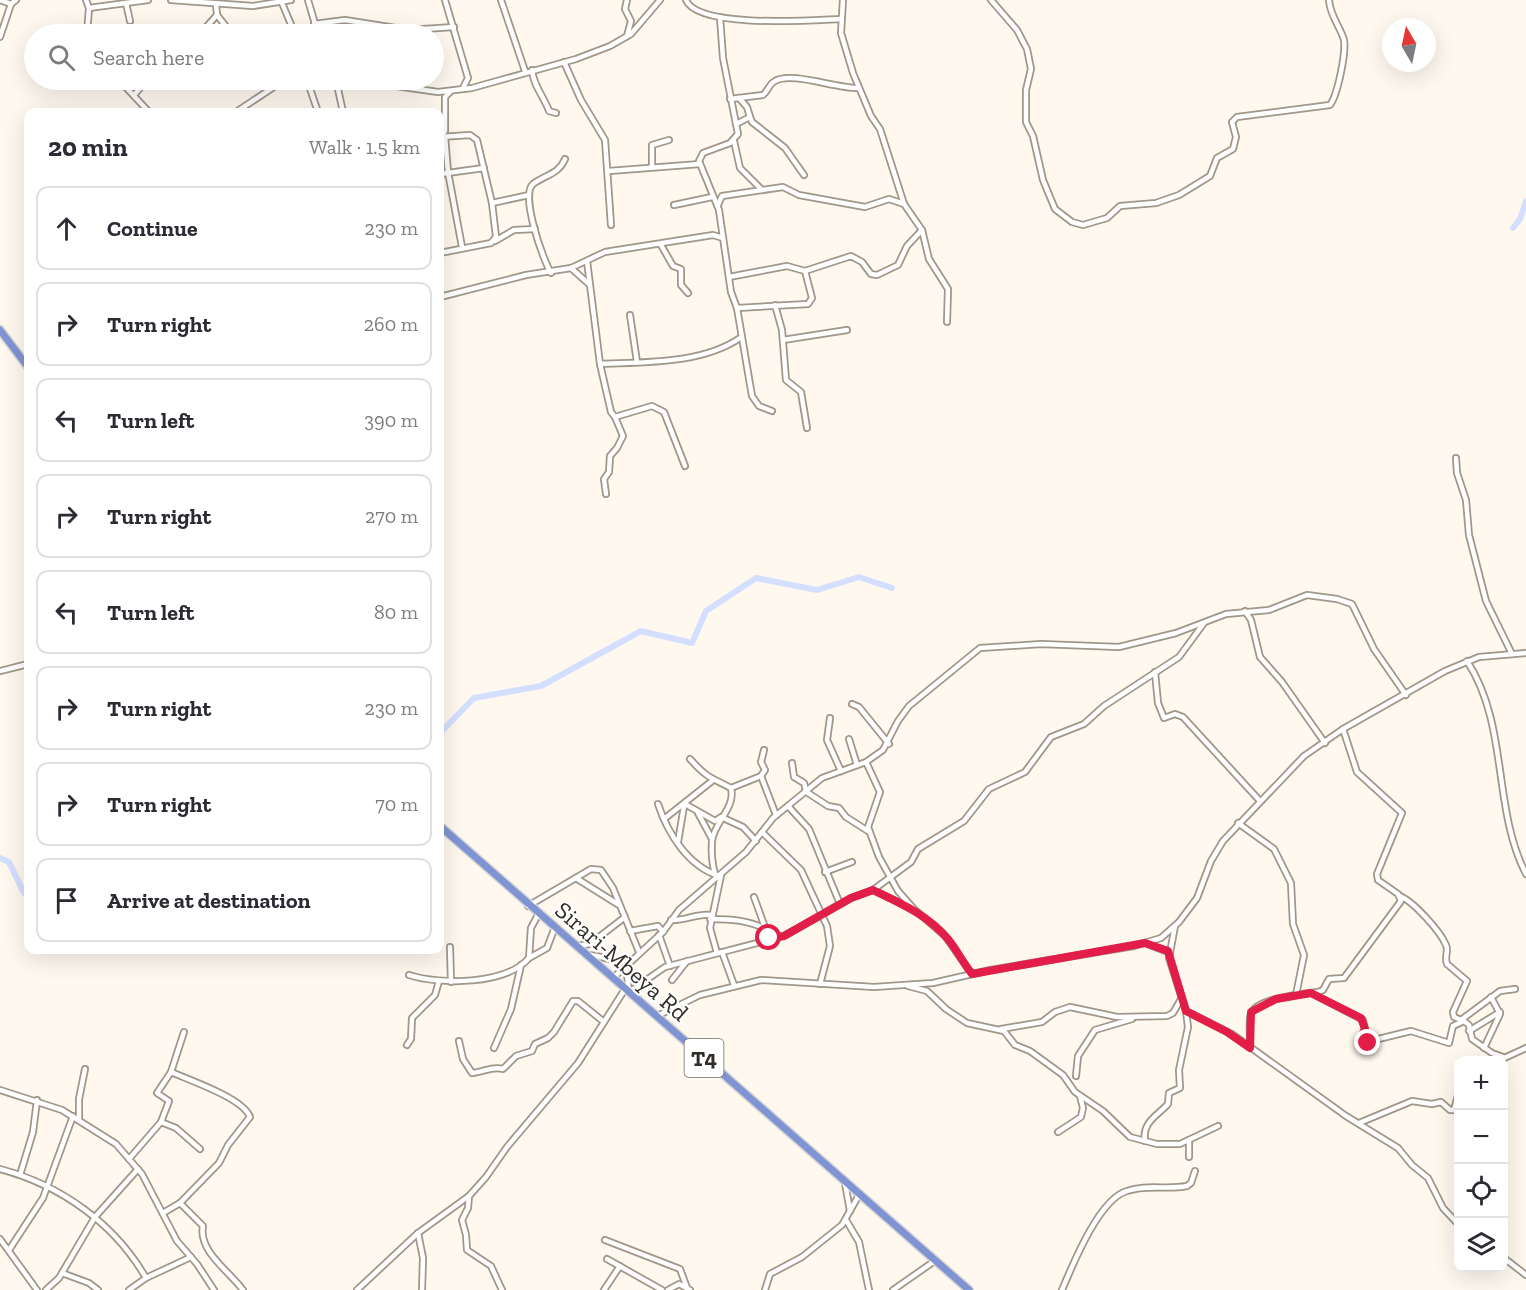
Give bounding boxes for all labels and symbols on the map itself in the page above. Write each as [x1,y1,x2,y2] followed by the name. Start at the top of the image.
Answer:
[1382,18,1436,72] north arrow
[549,895,695,1027] street label: Sirari-Mbeya Rd
[755,924,781,950] route start
[1354,1029,1380,1055] route end
[684,1039,724,1077] road number: T4

